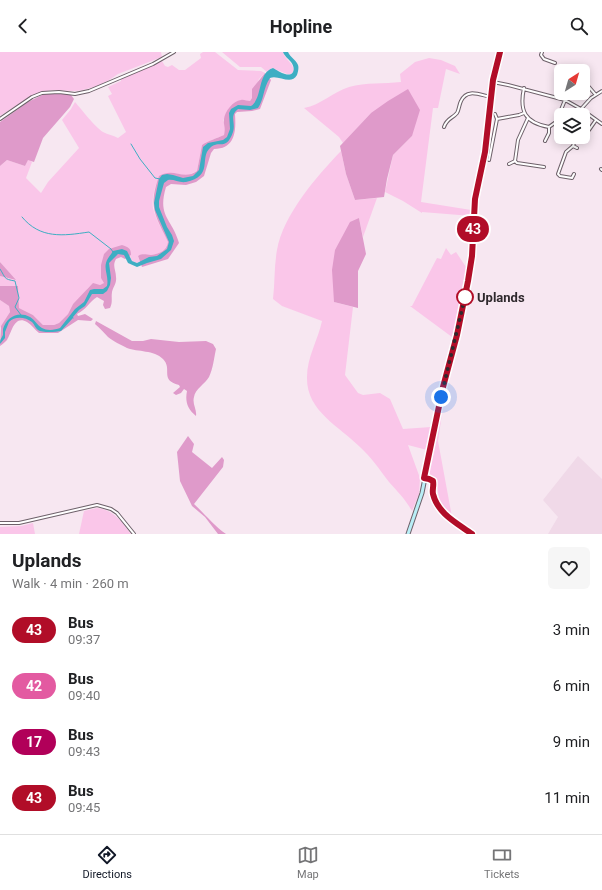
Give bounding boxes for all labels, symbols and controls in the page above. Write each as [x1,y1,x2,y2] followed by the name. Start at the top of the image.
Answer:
[12,15,34,37] icon: back
[568,15,590,37] icon: search
[270,16,332,37] text: Hopline
[554,64,590,100] north arrow
[554,64,590,144] map controls
[554,108,590,144] button: layers
[455,216,491,242] line badge: 43
[465,221,481,237] text: 43
[456,288,474,306] marker: Uplands
[477,290,525,305] place label: Uplands
[431,387,451,407] your location
[548,547,590,589] button: heart
[12,549,82,572] text: Uplands
[12,576,129,591] text: Walk · 4 min · 260 m
[68,614,94,632] text: Bus
[553,621,590,639] text: 3 min
[26,622,42,638] text: 43
[68,632,100,647] text: 09:37
[68,670,94,688] text: Bus
[553,677,590,695] text: 6 min
[26,678,42,694] text: 42
[68,688,100,703] text: 09:40
[68,726,94,744] text: Bus
[553,733,590,751] text: 9 min
[26,734,42,750] text: 17
[68,744,100,759] text: 09:43
[68,782,94,800] text: Bus
[544,789,590,807] text: 11 min
[26,790,42,806] text: 43
[68,800,100,815] text: 09:45
[83,844,132,881] tab: Directions
[297,844,319,881] tab: Map
[484,844,520,881] tab: Tickets

